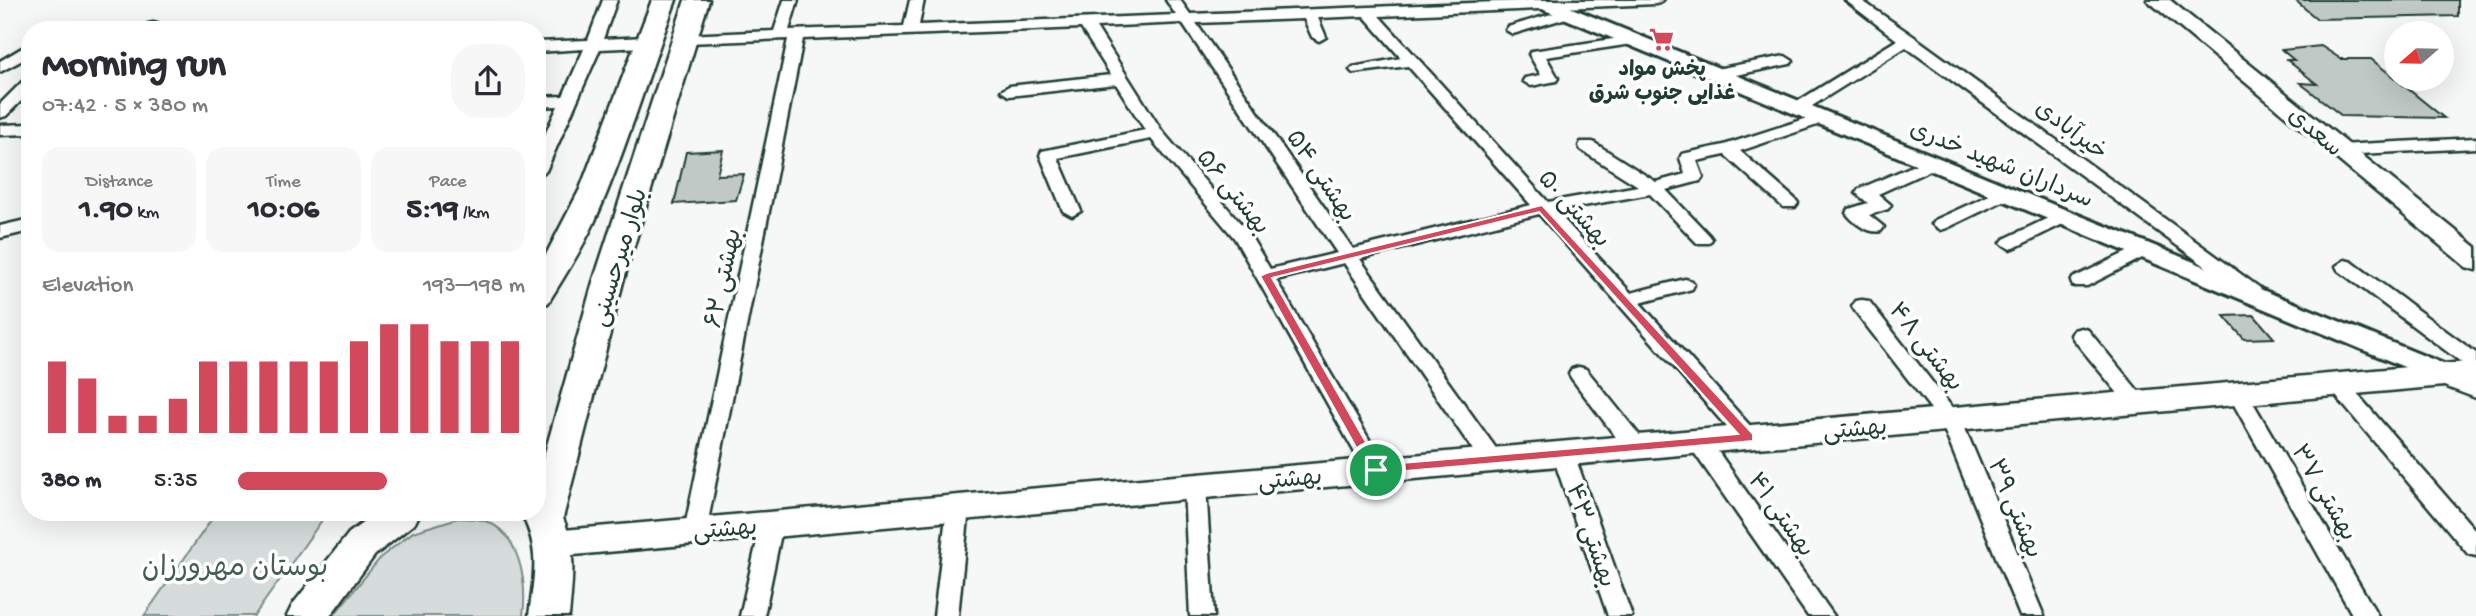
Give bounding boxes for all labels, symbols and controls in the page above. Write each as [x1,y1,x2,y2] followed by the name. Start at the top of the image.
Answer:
[2384,21,2454,91] north arrow
[2384,21,2454,91] map controls
[1648,25,1676,53] supermarket icon: پخش مواد غذایی جنوب شرق
[451,44,525,118] button: share
[42,45,226,89] text: Morning run
[1589,59,1735,108] place label: پخش مواد غذایی جنوب شرق
[42,93,208,120] text: 07:42 · 5 × 380 m
[2028,94,2113,168] street label: خیرآبادی
[2280,102,2347,165] street label: سعدی
[1905,116,2097,216] street label: سرداران شهید خدری
[1278,125,1360,228] street label: بهشتی ۵۴
[1188,145,1274,242] street label: بهشتی ۵۶
[1530,165,1615,255] street label: بهشتی ۵۰
[86,171,153,194] text: Distance
[266,171,301,194] text: Time
[429,171,466,194] text: Pace
[587,185,656,331] street label: بلوار میرحسینی
[79,194,133,229] text: 1.90
[248,194,319,229] text: 10:06
[406,194,458,229] text: 5:19
[133,202,159,225] text: km
[458,202,490,225] text: /km
[701,226,750,331] street label: بهشتی ۶۲
[42,273,133,300] text: Elevation
[423,273,525,300] text: 193–198 m
[1880,298,1968,398] street label: بهشتی ۴۸
[1822,414,1889,449] street label: بهشتی
[1346,440,1406,500] pin
[2283,440,2361,547] street label: بهشتی ۳۷
[1357,451,1395,489] icon: arrive
[1979,455,2047,563] street label: بهشتی ۳۹
[1257,464,1324,499] street label: بهشتی
[42,468,101,495] text: 380 m
[154,468,197,495] text: 5:35
[1739,468,1819,564] street label: بهشتی ۴۱
[1557,480,1620,592] street label: بهشتی ۴۳
[692,514,759,549] street label: بهشتی
[142,553,328,586] park label: بوستان مهرورزان

